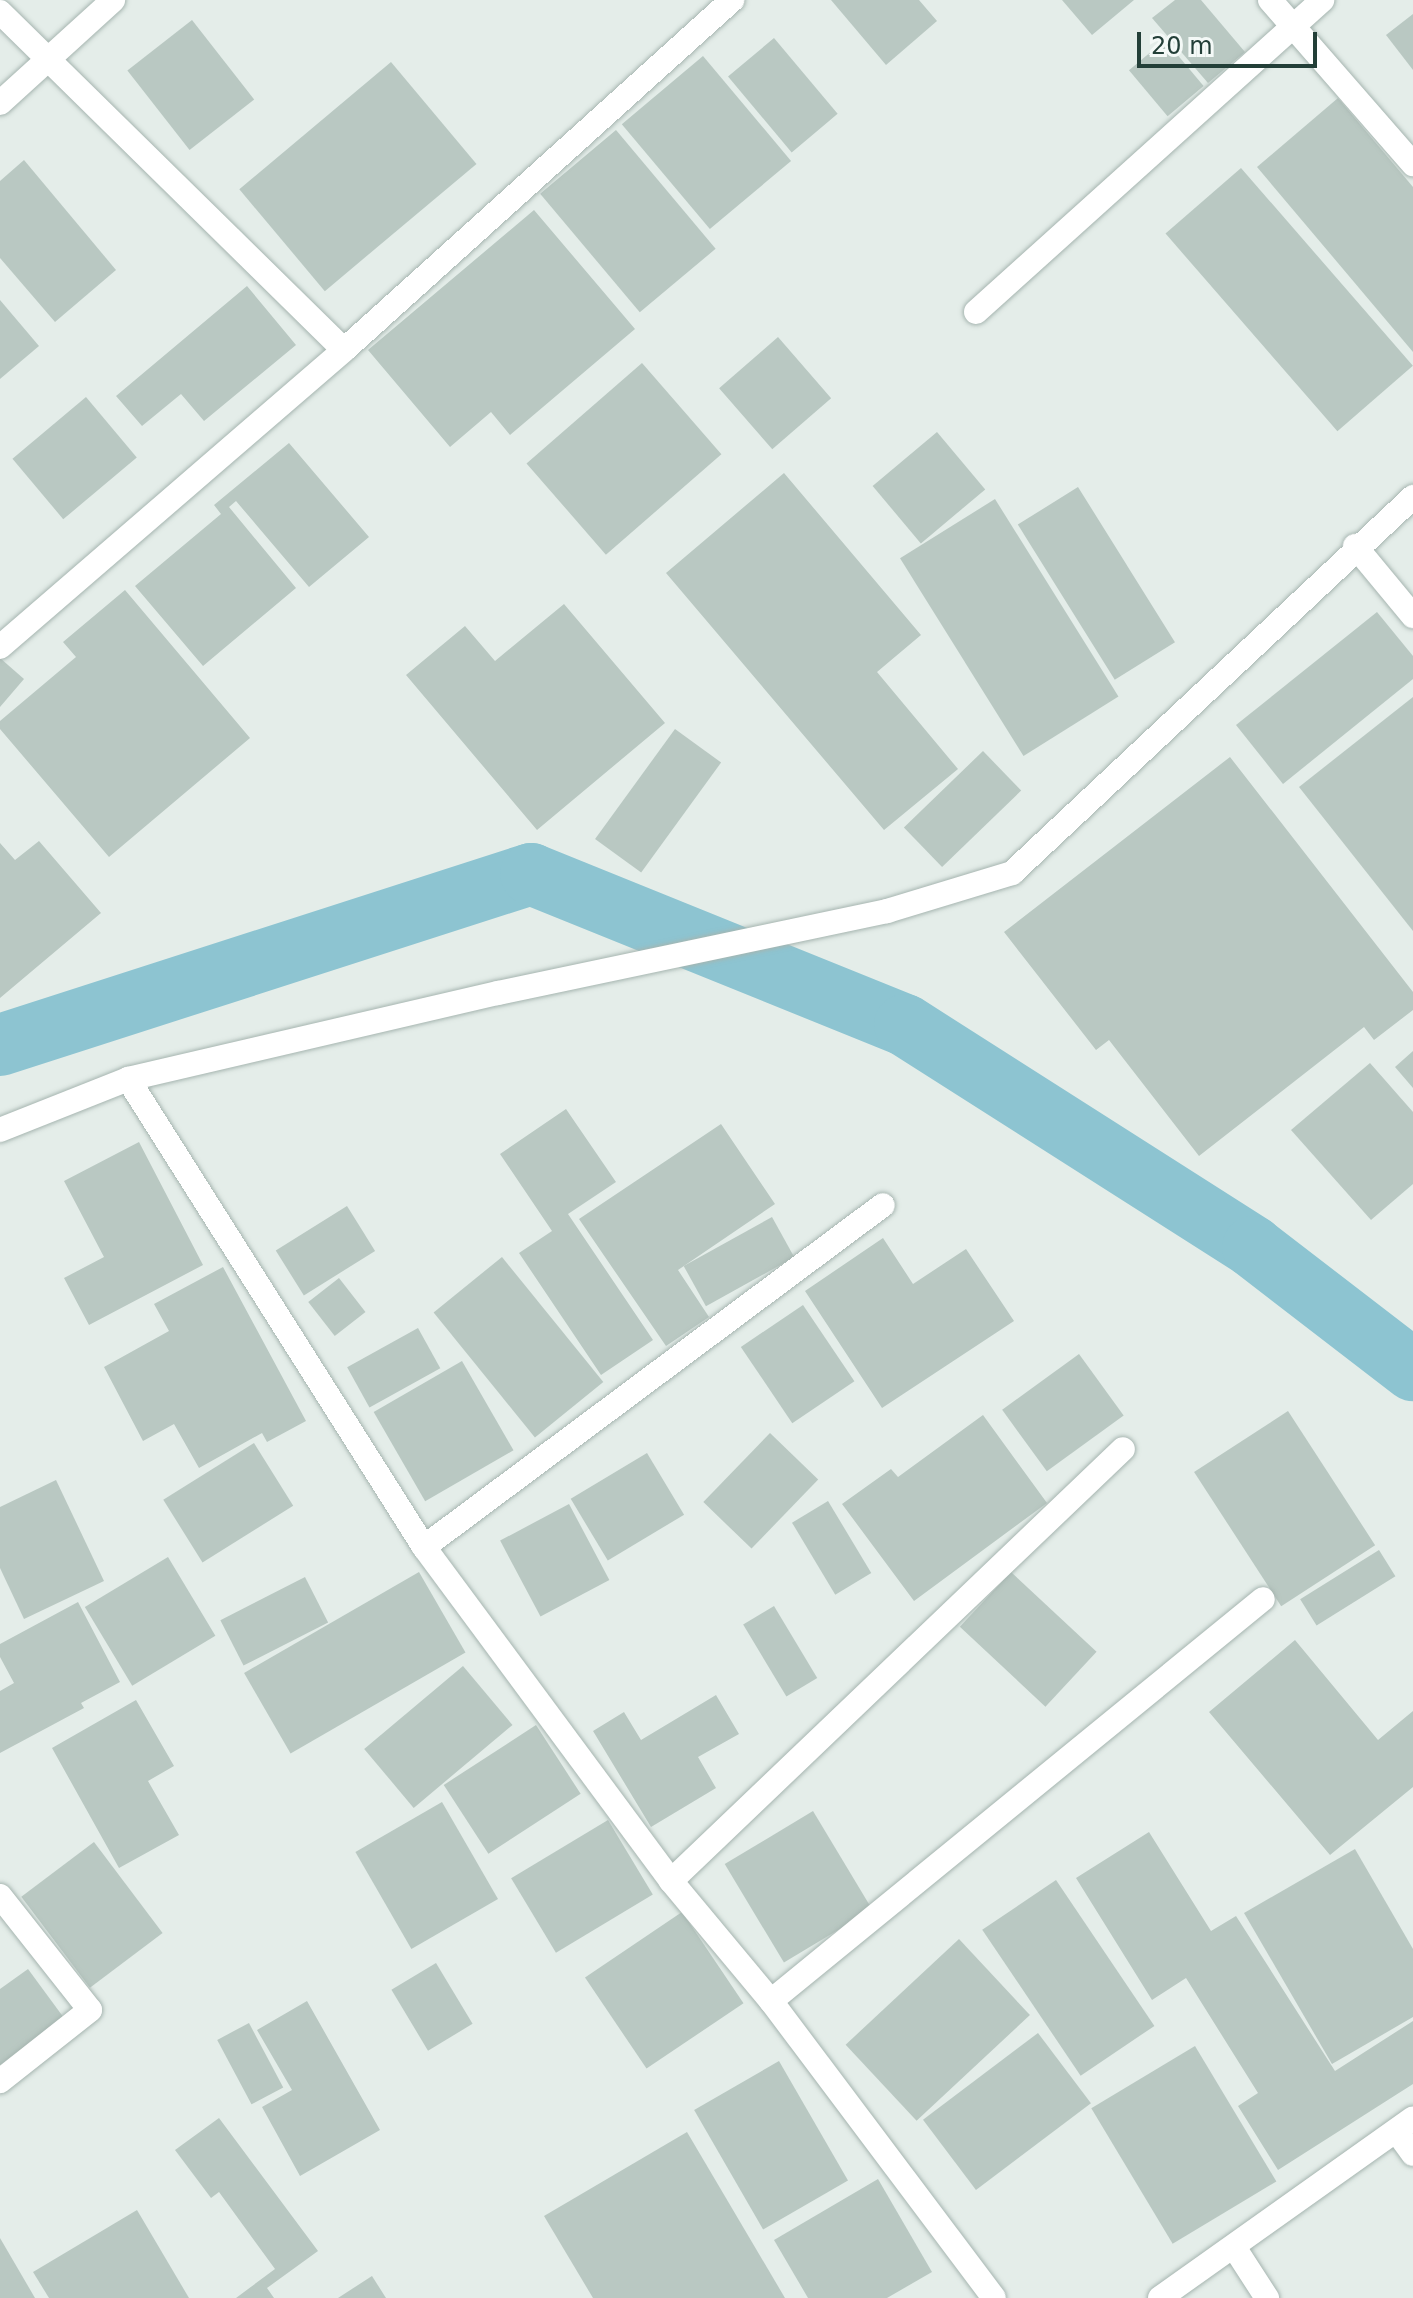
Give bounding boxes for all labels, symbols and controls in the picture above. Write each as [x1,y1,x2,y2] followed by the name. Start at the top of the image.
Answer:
[1141,16,1321,66] scale bar
[1151,32,1213,60] text: 20 m

